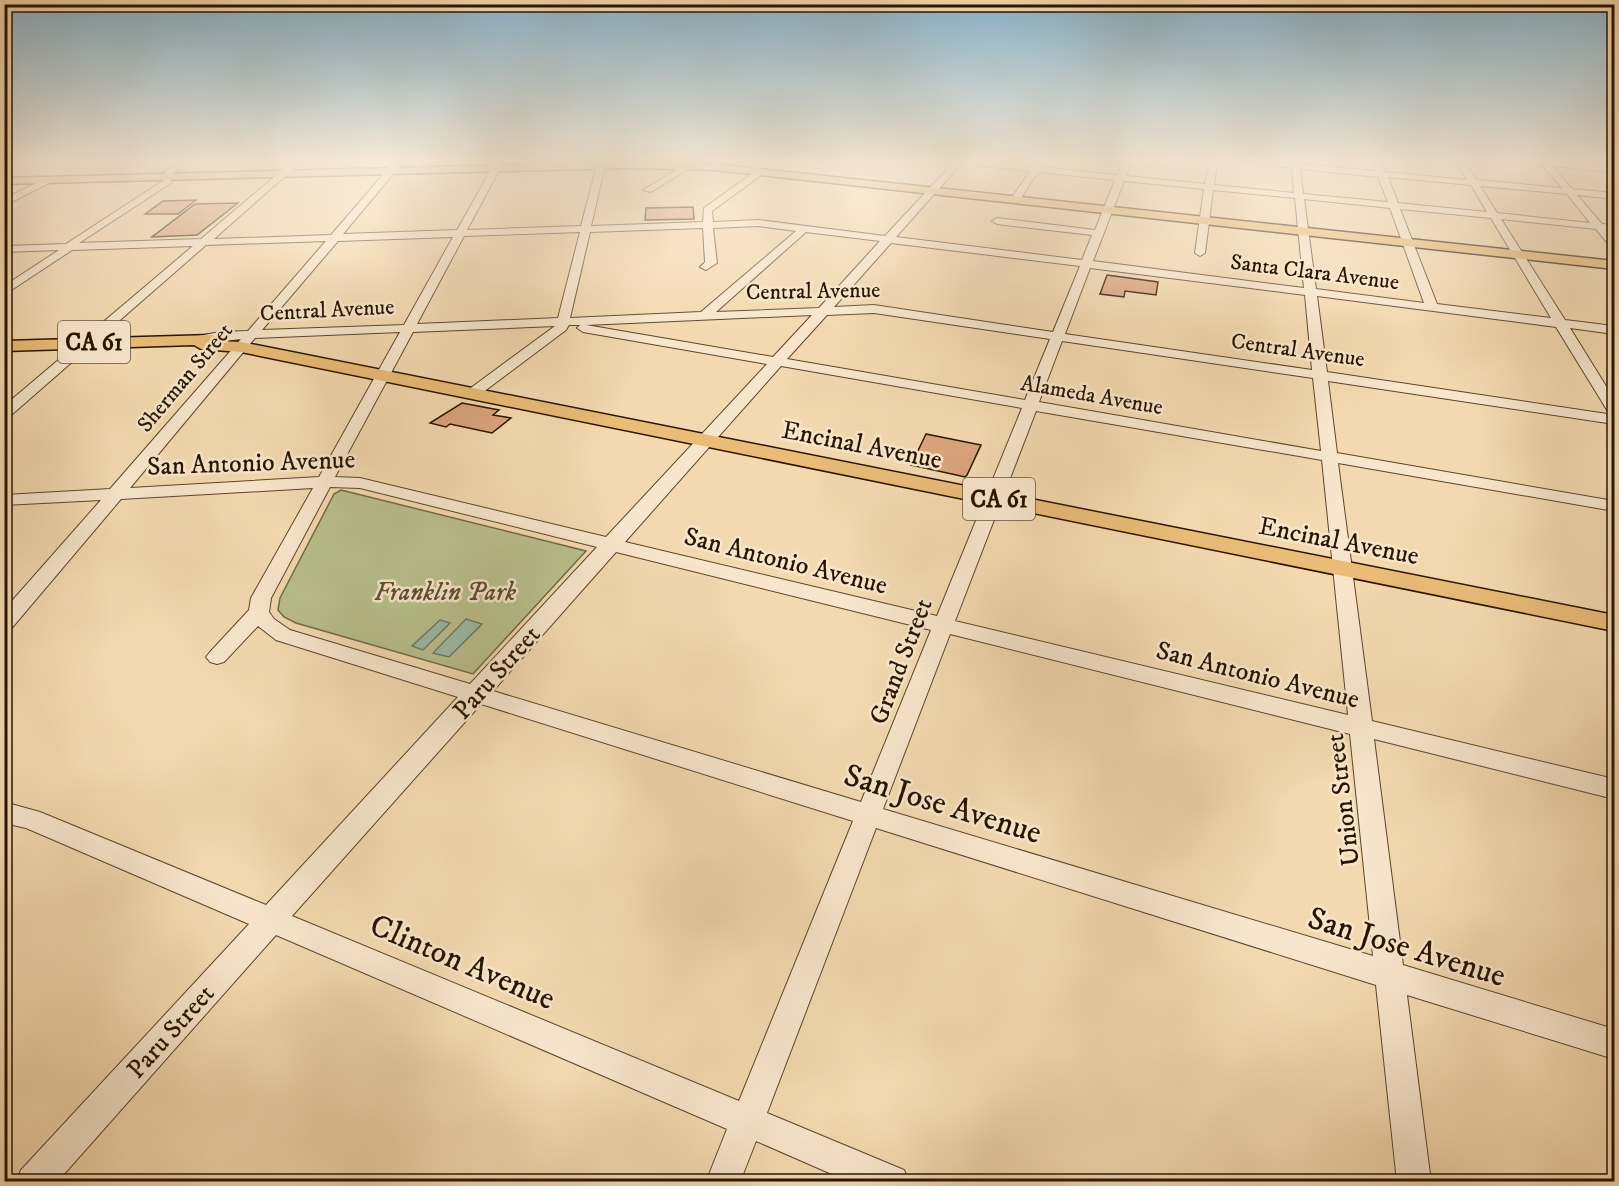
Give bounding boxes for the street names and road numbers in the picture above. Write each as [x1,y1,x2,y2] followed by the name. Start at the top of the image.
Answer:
[1229,249,1401,296] street label: Santa Clara Avenue
[746,277,880,306] street label: Central Avenue
[259,293,395,327] street label: Central Avenue
[132,318,239,438] street label: Sherman Street
[58,321,130,363] road number: CA 61
[1229,328,1366,373] street label: Central Avenue
[1018,370,1165,421] street label: Alameda Avenue
[779,414,945,477] street label: Encinal Avenue
[146,443,356,484] street label: San Antonio Avenue
[963,478,1035,520] road number: CA 61
[1256,510,1422,573] street label: Encinal Avenue
[681,520,891,603] street label: San Antonio Avenue
[862,594,941,729] street label: Grand Street
[446,619,548,727] street label: Paru Street
[1153,634,1363,717] street label: San Antonio Avenue
[1319,732,1368,868] street label: Union Street
[839,756,1046,854] street label: San Jose Avenue
[1303,899,1510,997] street label: San Jose Avenue
[364,906,561,1020] street label: Clinton Avenue
[120,978,222,1086] street label: Paru Street

